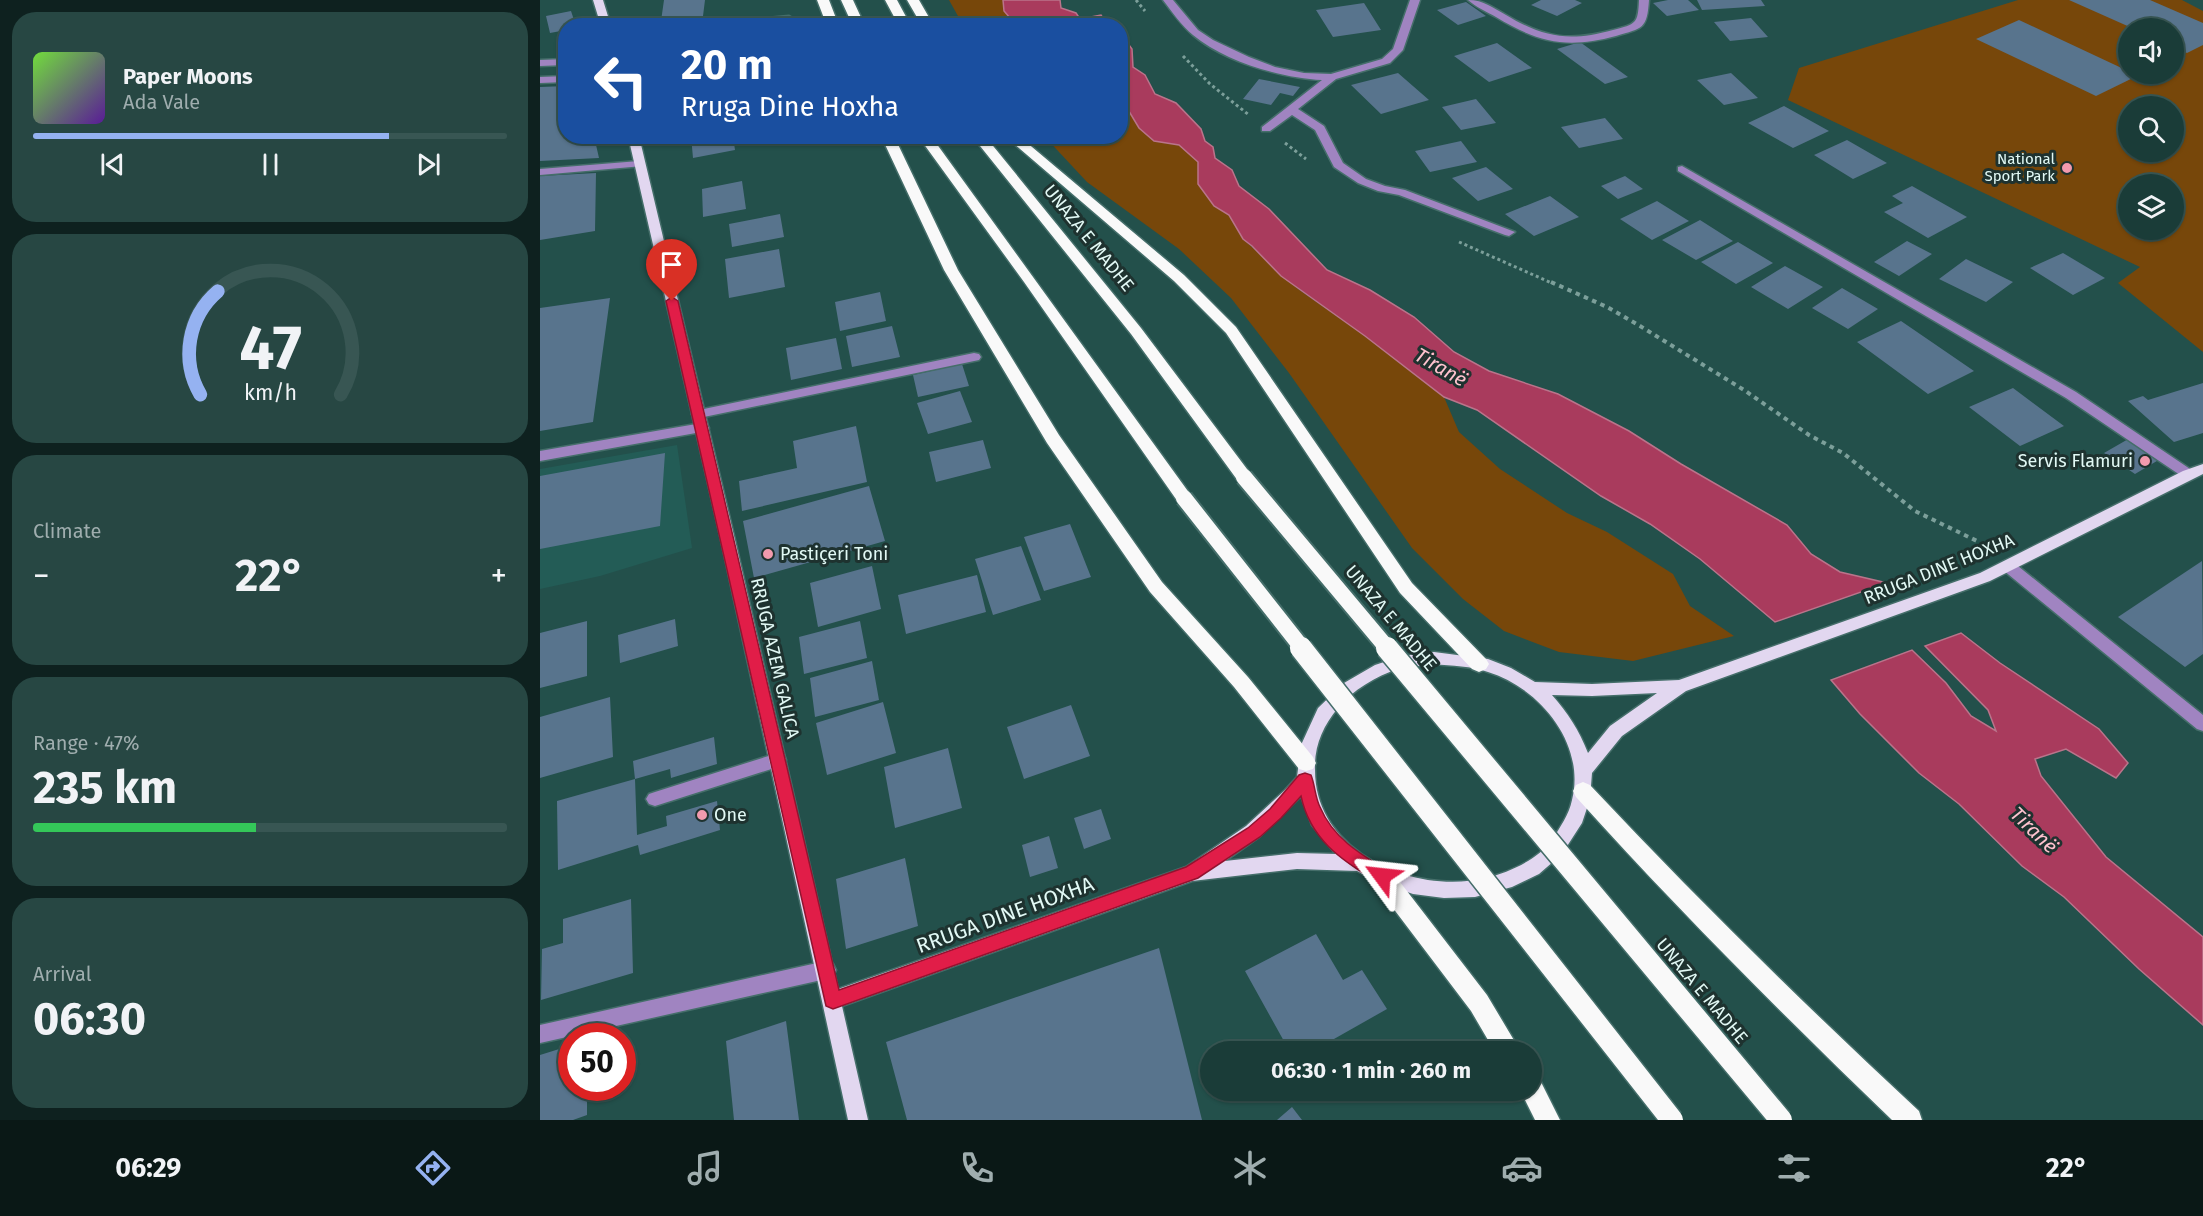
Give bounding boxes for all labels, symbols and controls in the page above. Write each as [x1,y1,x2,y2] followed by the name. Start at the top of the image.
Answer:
[2118,18,2184,240] map controls
[2118,18,2184,84] button: sound
[681,40,773,90] text: 20 m
[582,42,660,120] icon: left
[123,63,253,90] text: Paper Moons
[123,90,200,114] text: Ada Vale
[681,91,899,123] text: Rruga Dine Hoxha
[2118,96,2184,162] button: search
[96,148,129,181] icon: previous
[254,148,287,181] icon: pause
[412,148,445,181] icon: next
[1984,150,2056,185] place label: National Sport Park
[2060,161,2074,175] marker: National Sport Park
[2118,174,2184,240] button: layers
[1039,180,1139,296] street label: UNAZA E MADHE
[646,239,697,301] pin
[655,248,688,281] icon: arrive
[239,312,301,387] text: 47
[1411,343,1472,392] water label: Tiranë
[243,381,297,407] text: km/h
[2018,450,2133,472] place label: Servis Flamuri
[2138,454,2152,468] marker: Servis Flamuri
[33,519,101,543] text: Climate
[1861,529,2018,609] street label: RRUGA DINE HOXHA
[780,543,888,565] place label: Pastiçeri Toni
[761,547,775,561] marker: Pastiçeri Toni
[235,549,305,603] text: 22°
[33,556,50,596] text: −
[491,556,507,596] text: +
[1340,561,1442,675] street label: UNAZA E MADHE
[746,575,804,741] street label: RRUGA AZEM GALICA
[33,731,140,755] text: Range · 47%
[33,761,177,815] text: 235 km
[2005,802,2063,859] water label: Tiranë
[714,804,747,826] place label: One
[695,808,709,822] marker: One
[1350,844,1414,908] position arrow
[913,871,1097,959] street label: RRUGA DINE HOXHA
[1651,934,1753,1048] street label: UNAZA E MADHE
[33,962,92,986] text: Arrival
[33,992,146,1046] text: 06:30
[558,1023,636,1101] speed limit sign: 50
[1271,1057,1471,1084] text: 06:30 · 1 min · 260 m
[412,1147,454,1189] icon: directions
[684,1147,726,1189] icon: music
[956,1147,998,1189] icon: phone
[1229,1147,1271,1189] icon: climate
[1501,1147,1543,1189] icon: car
[1773,1147,1815,1189] icon: filters
[115,1152,181,1184] text: 06:29
[2046,1152,2088,1184] text: 22°

